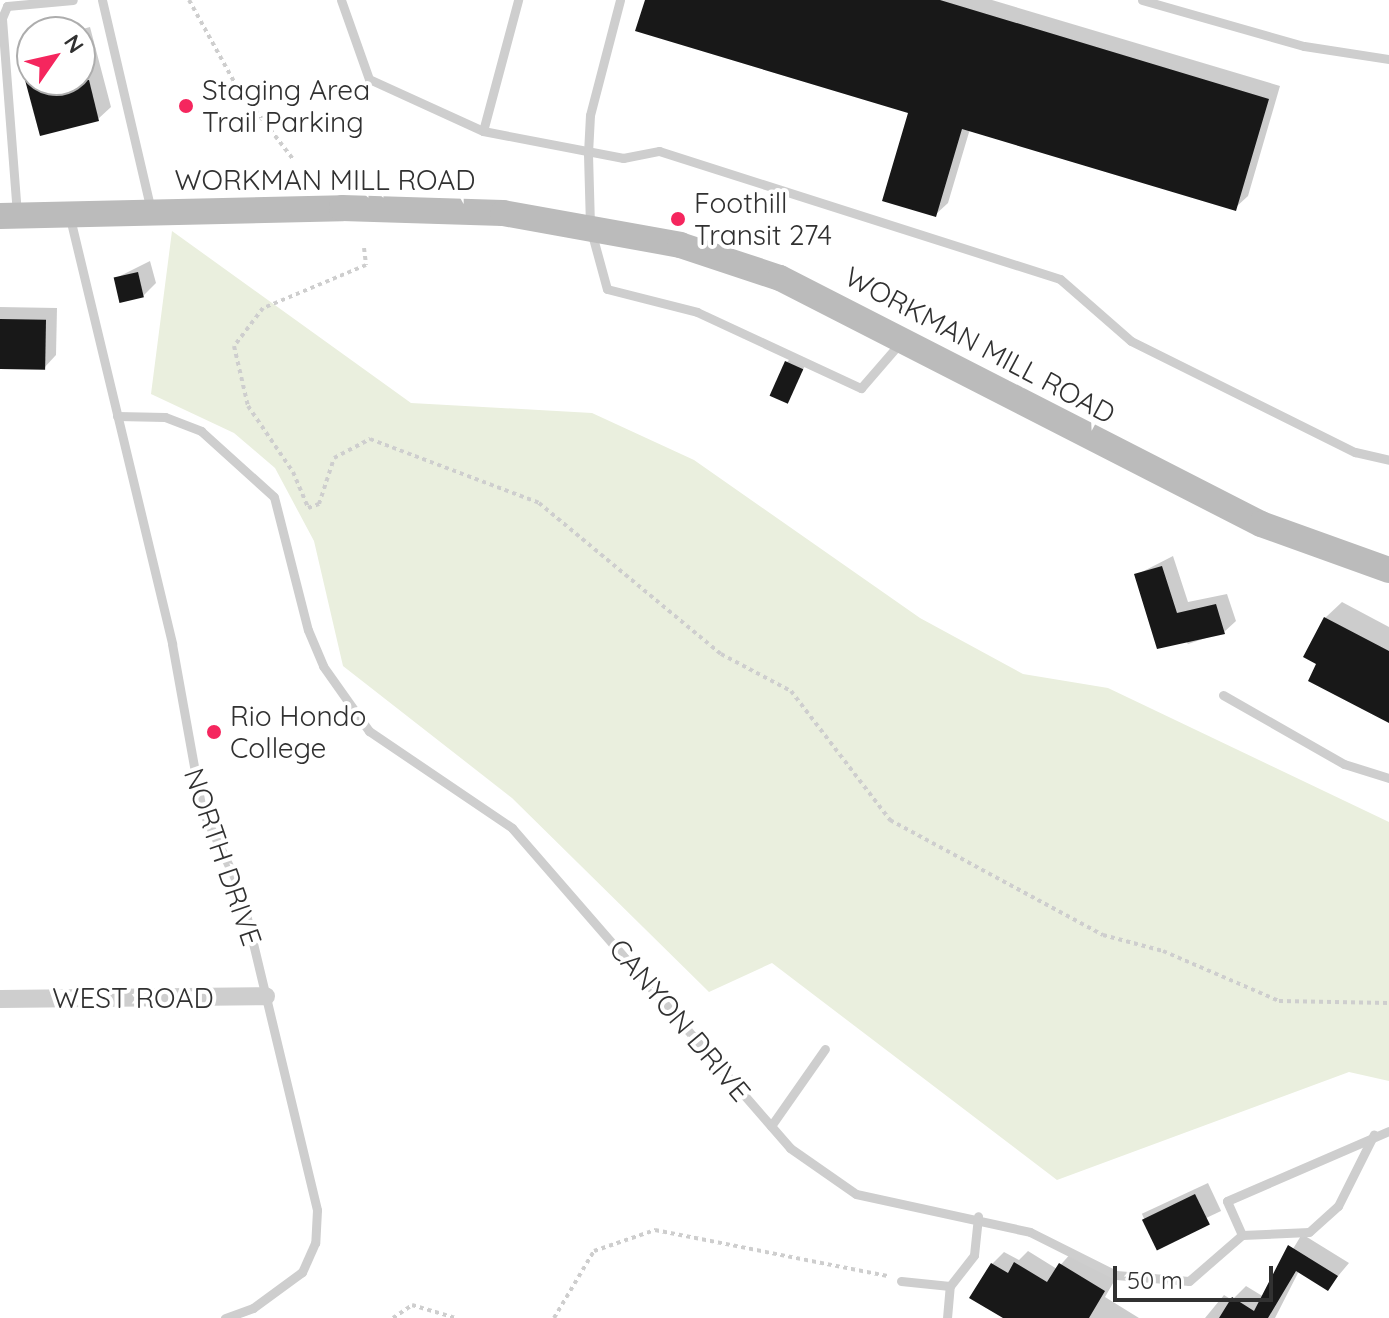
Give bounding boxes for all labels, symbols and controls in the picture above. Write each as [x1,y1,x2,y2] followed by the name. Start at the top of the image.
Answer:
[16,16,96,96] north arrow
[58,29,90,58] text: N
[202,73,370,139] place label: Staging Area Trail Parking
[177,97,195,115] marker: Staging Area Trail Parking
[175,163,475,197] street label: WORKMAN MILL ROAD
[694,186,832,252] place label: Foothill Transit 274
[669,210,687,228] marker: Foothill Transit 274
[839,260,1121,430] street label: WORKMAN MILL ROAD
[230,699,366,765] place label: Rio Hondo College
[205,723,223,741] marker: Rio Hondo College
[177,764,269,950] street label: NORTH DRIVE
[602,932,758,1108] street label: CANYON DRIVE
[52,981,214,1015] street label: WEST ROAD
[1117,1250,1277,1300] scale bar
[1127,1265,1183,1295] text: 50 m

